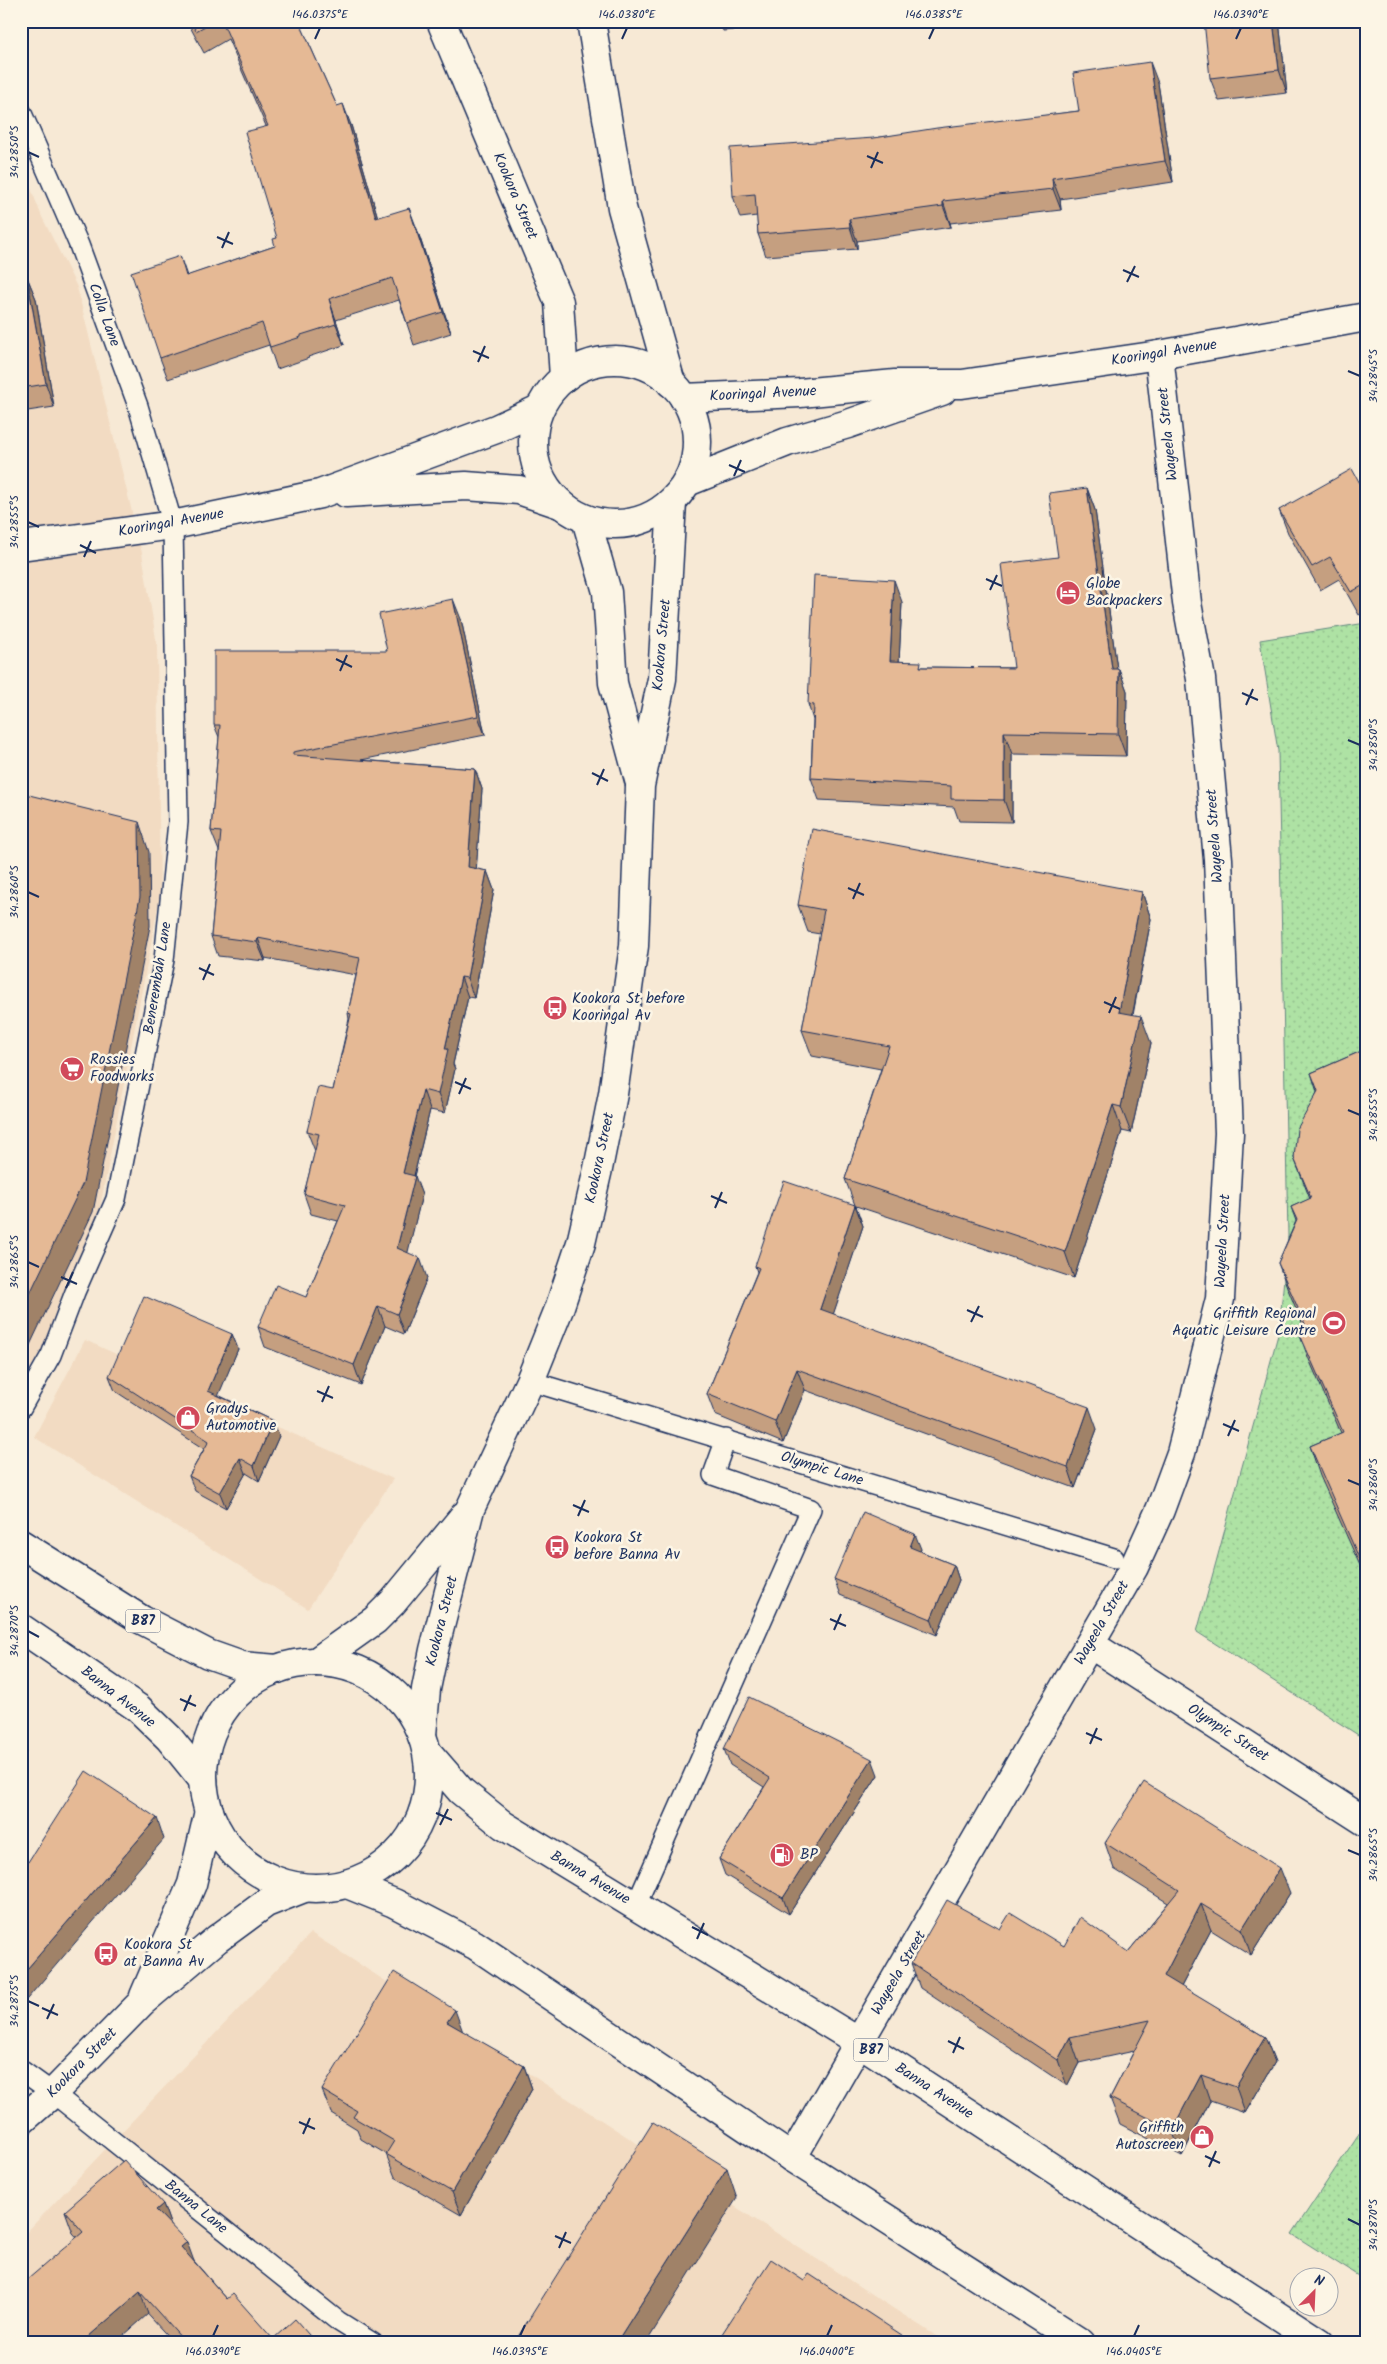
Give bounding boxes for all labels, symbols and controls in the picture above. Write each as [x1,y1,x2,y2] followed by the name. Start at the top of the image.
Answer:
[292,5,349,24] text: 146.0375°E
[598,5,657,24] text: 146.0380°E
[905,5,964,24] text: 146.0385°E
[1213,5,1270,24] text: 146.0390°E
[5,125,24,179] text: 34.2850°S
[486,149,544,243] street label: Kookora Street
[81,280,127,350] street label: Colla Lane
[1109,333,1219,373] street label: Kooringal Avenue
[1364,348,1383,403] text: 34.2845°S
[709,379,817,409] street label: Kooringal Avenue
[1151,386,1185,482] street label: Wayeela Street
[5,494,24,549] text: 34.2855°S
[116,502,226,544] street label: Kooringal Avenue
[1086,572,1163,613] place label: Globe Backpackers
[1055,580,1081,606] hotel icon: Globe Backpackers
[646,598,678,692] street label: Kookora Street
[1364,718,1383,772] text: 34.2850°S
[1200,788,1230,884] street label: Wayeela Street
[5,865,24,919] text: 34.2860°S
[137,920,179,1036] street label: Benerembah Lane
[572,987,685,1028] place label: Kookora St before Kooringal Av
[542,995,568,1021] bus stop icon: Kookora St before Kooringal Av
[90,1048,155,1089] place label: Rossies Foodworks
[59,1056,85,1082] supermarket icon: Rossies Foodworks
[1364,1087,1383,1142] text: 34.2855°S
[579,1110,621,1206] street label: Kookora Street
[1209,1193,1237,1289] street label: Wayeela Street
[5,1234,24,1289] text: 34.2865°S
[1172,1302,1316,1343] place label: Griffith Regional Aquatic Leisure Centre
[1321,1310,1347,1336] sports icon: Griffith Regional Aquatic Leisure Centre
[206,1397,276,1438] place label: Gradys Automotive
[175,1405,201,1431] shop icon: Gradys Automotive
[778,1445,867,1493] street label: Olympic Lane
[1364,1458,1383,1512] text: 34.2860°S
[574,1526,681,1567] place label: Kookora St before Banna Av
[544,1534,570,1560] bus stop icon: Kookora St before Banna Av
[419,1573,465,1669] street label: Kookora Street
[1068,1576,1136,1670] street label: Wayeela Street
[5,1604,24,1657] text: 34.2870°S
[126,1610,160,1632] road number: B87
[75,1660,161,1734] street label: Banna Avenue
[1182,1698,1274,1769] street label: Olympic Street
[1364,1827,1383,1882] text: 34.2865°S
[769,1842,795,1868] fuel station icon: BP
[800,1843,819,1867] place label: BP
[545,1845,635,1912] street label: Banna Avenue
[865,1926,933,2020] street label: Wayeela Street
[124,1933,205,1974] place label: Kookora St at Banna Av
[93,1941,119,1967] bus stop icon: Kookora St at Banna Av
[5,1974,24,2027] text: 34.2875°S
[41,2022,123,2104] street label: Kookora Street
[854,2038,888,2062] road number: B87
[890,2056,978,2126] street label: Banna Avenue
[1116,2116,1184,2157] place label: Griffith Autoscreen
[1189,2124,1215,2150] shop icon: Griffith Autoscreen
[159,2174,233,2240] street label: Banna Lane
[1364,2198,1383,2251] text: 34.2870°S
[1290,2266,1340,2316] north arrow
[1310,2269,1328,2293] text: N
[185,2342,242,2361] text: 146.0390°E
[492,2342,549,2361] text: 146.0395°E
[799,2342,856,2361] text: 146.0400°E
[1106,2342,1163,2361] text: 146.0405°E

